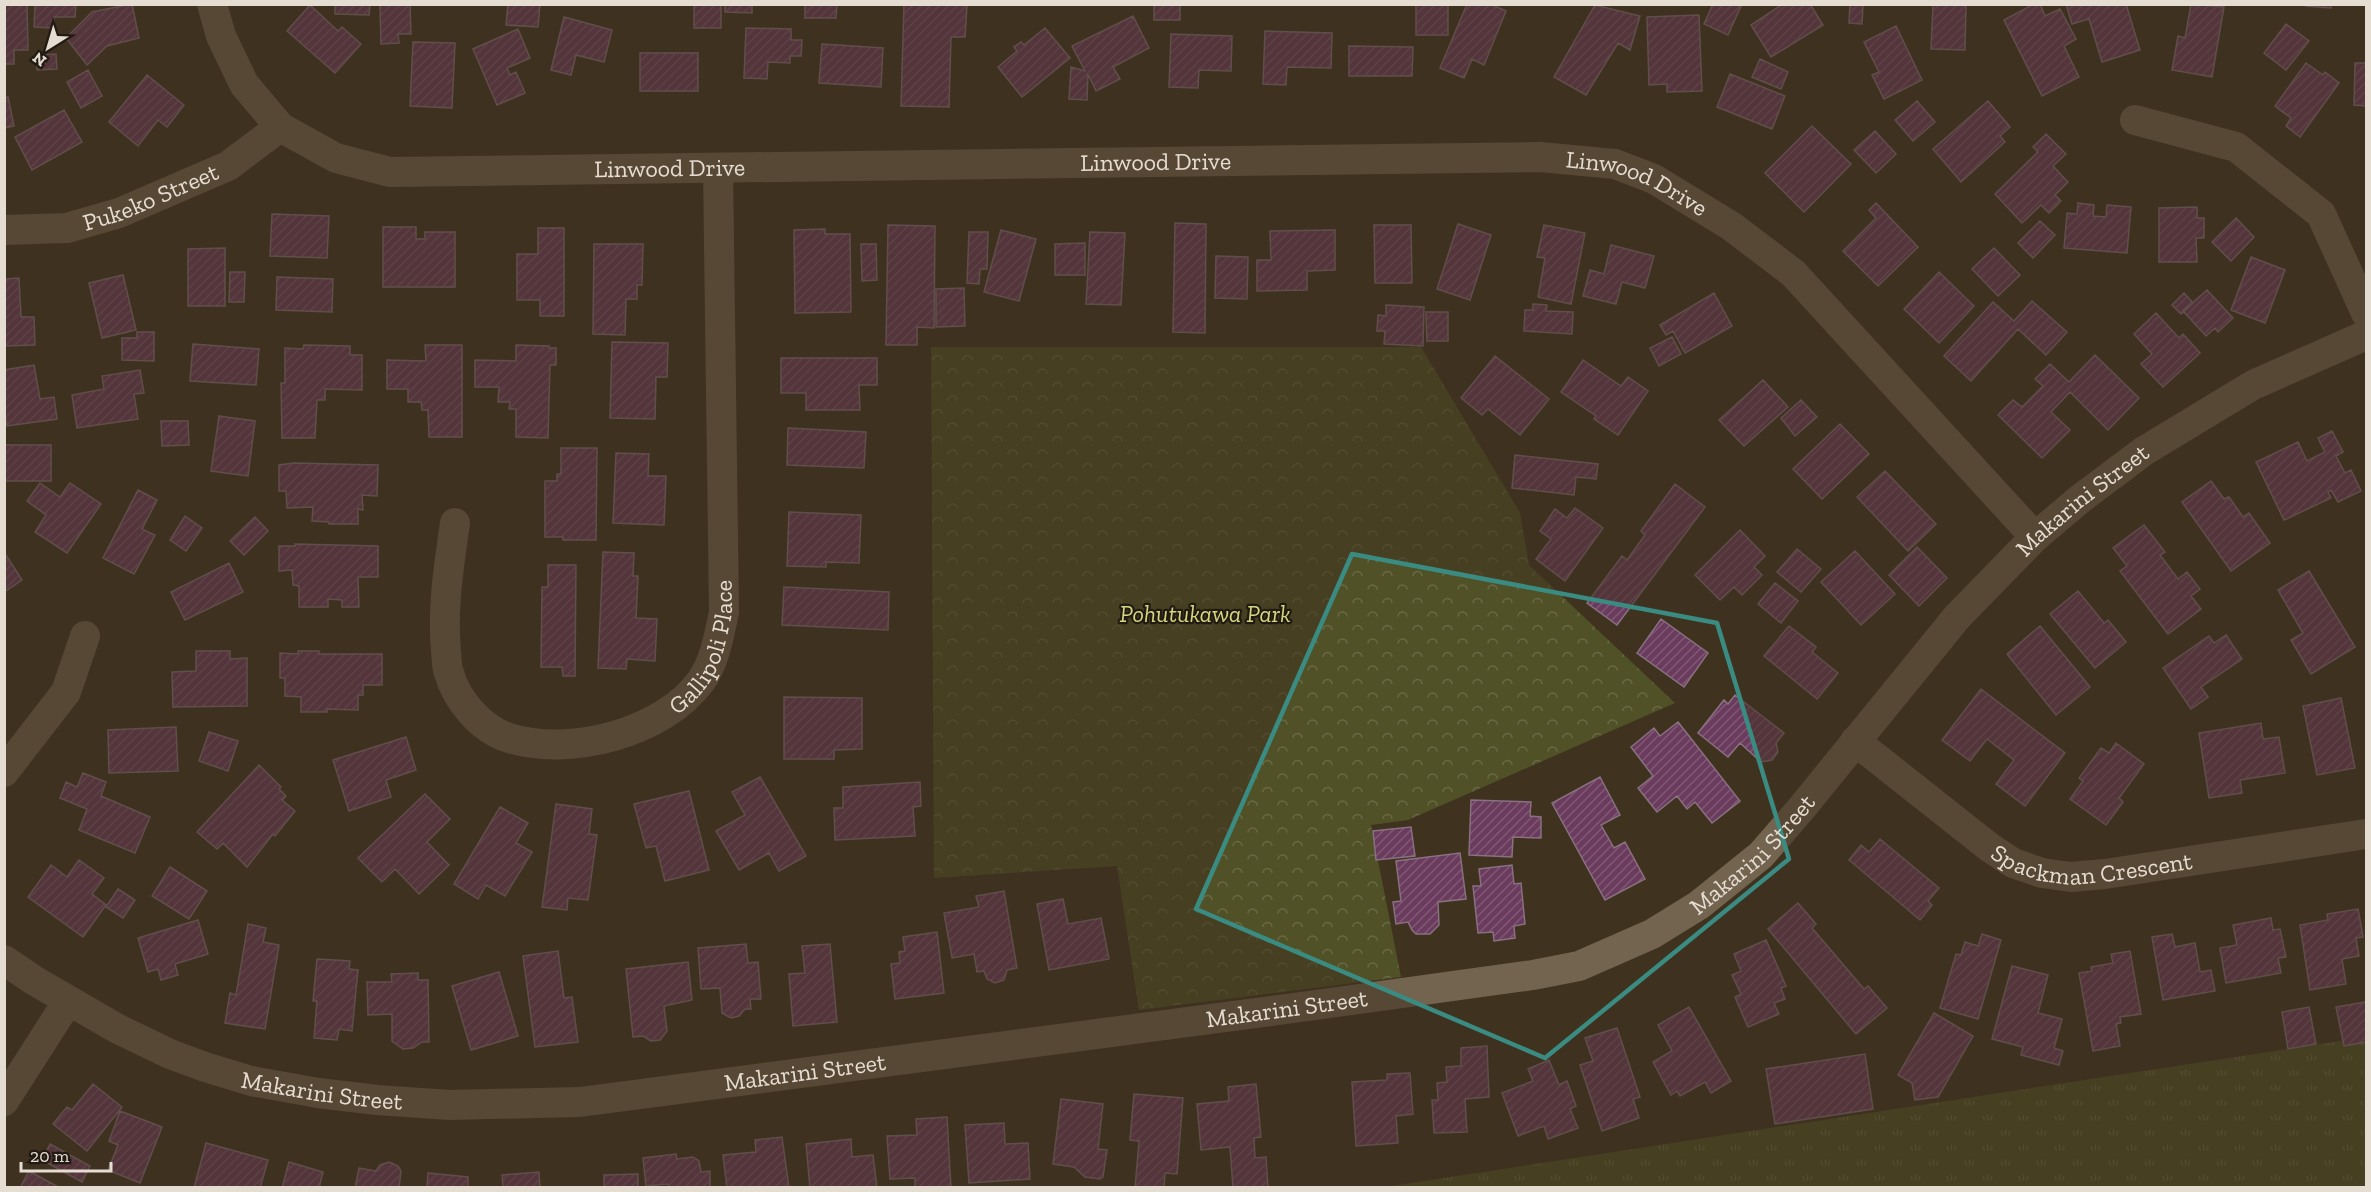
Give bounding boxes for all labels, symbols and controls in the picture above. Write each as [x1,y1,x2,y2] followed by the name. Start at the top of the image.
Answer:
[18,18,78,78] north arrow
[29,48,50,71] text: N
[1565,144,1713,222] street label: Linwood Drive
[1080,146,1231,177] street label: Linwood Drive
[594,152,745,183] street label: Linwood Drive
[79,157,223,237] street label: Pukeko Street
[2009,438,2154,562] street label: Makarini Street
[663,580,738,720] street label: Gallipoli Place
[1119,599,1291,628] park label: Pohutukawa Park
[1684,788,1821,921] street label: Makarini Street
[1986,838,2194,891] street label: Spackman Crescent
[1204,983,1369,1033] street label: Makarini Street
[722,1047,887,1097] street label: Makarini Street
[239,1065,403,1116] street label: Makarini Street
[21,1135,111,1173] scale bar
[30,1145,70,1167] text: 20 m

